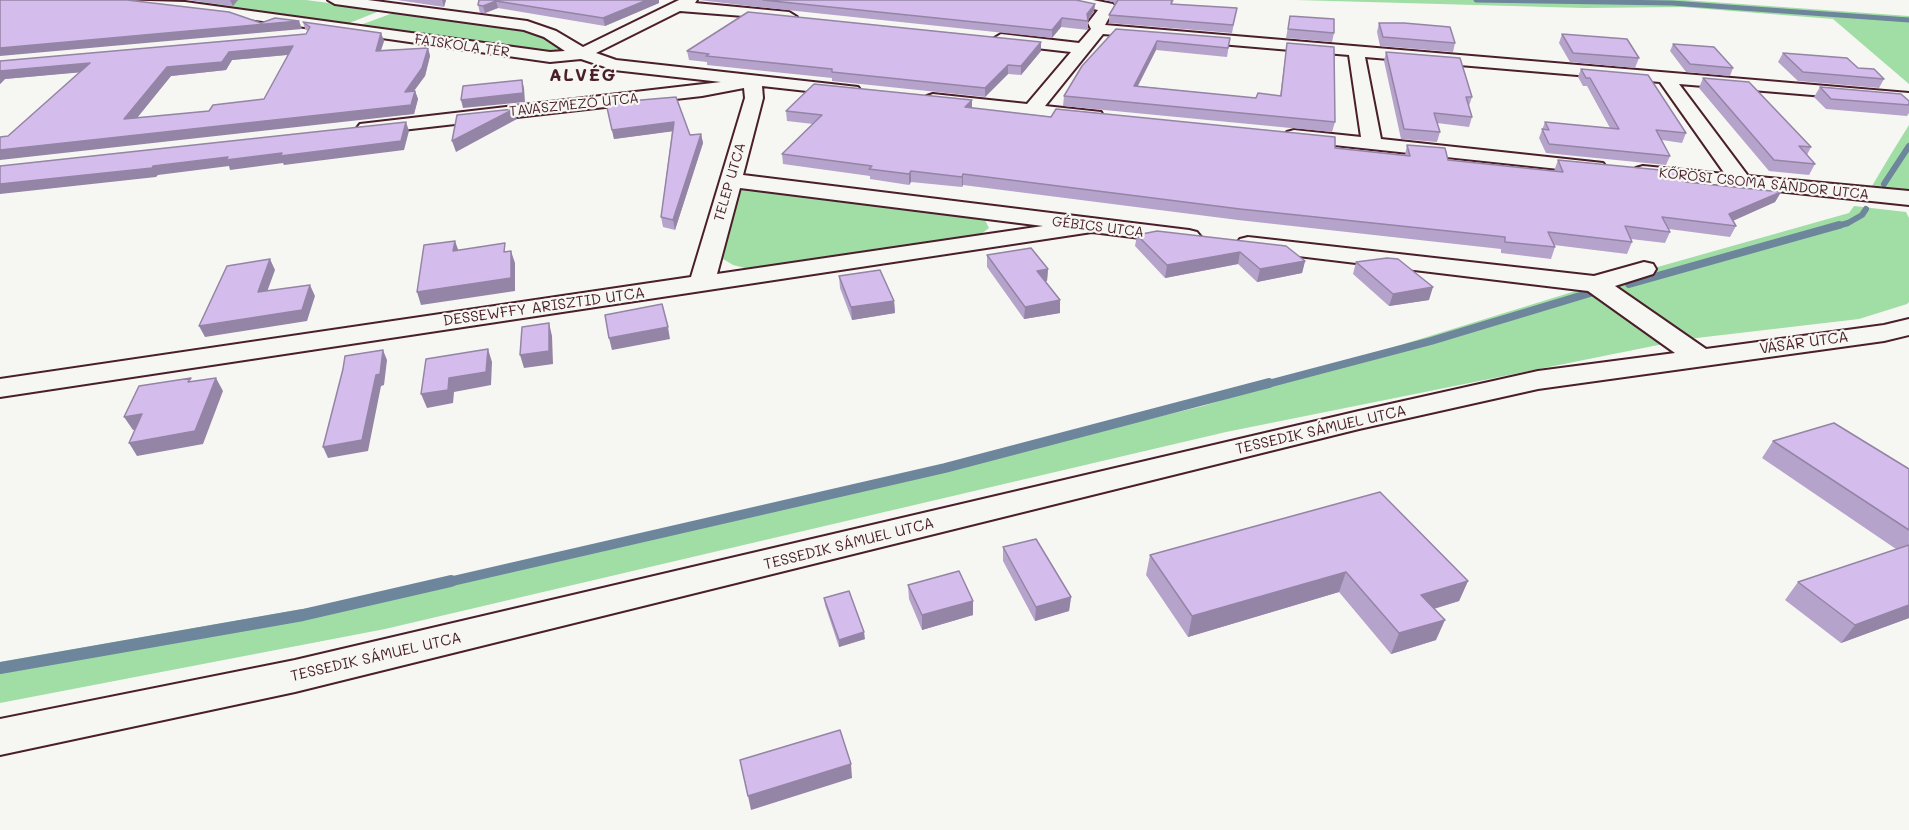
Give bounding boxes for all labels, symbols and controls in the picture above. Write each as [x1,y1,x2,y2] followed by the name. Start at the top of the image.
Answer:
[413,31,511,61] street label: FAISKOLA TÉR
[549,64,617,86] district label: ALVÉG
[508,90,640,120] street label: TAVASZMEZŐ UTCA
[711,141,749,223] street label: TELEP UTCA
[1658,165,1870,203] street label: KŐRÖSI CSOMA SÁNDOR UTCA
[1051,213,1145,241] street label: GÉBICS UTCA
[442,284,646,330] street label: DESSEWFFY ARISZTID UTCA
[1758,328,1850,358] street label: VÁSÁR UTCA
[1234,402,1408,458] street label: TESSEDIK SÁMUEL UTCA
[762,514,936,574] street label: TESSEDIK SÁMUEL UTCA
[289,629,463,685] street label: TESSEDIK SÁMUEL UTCA

